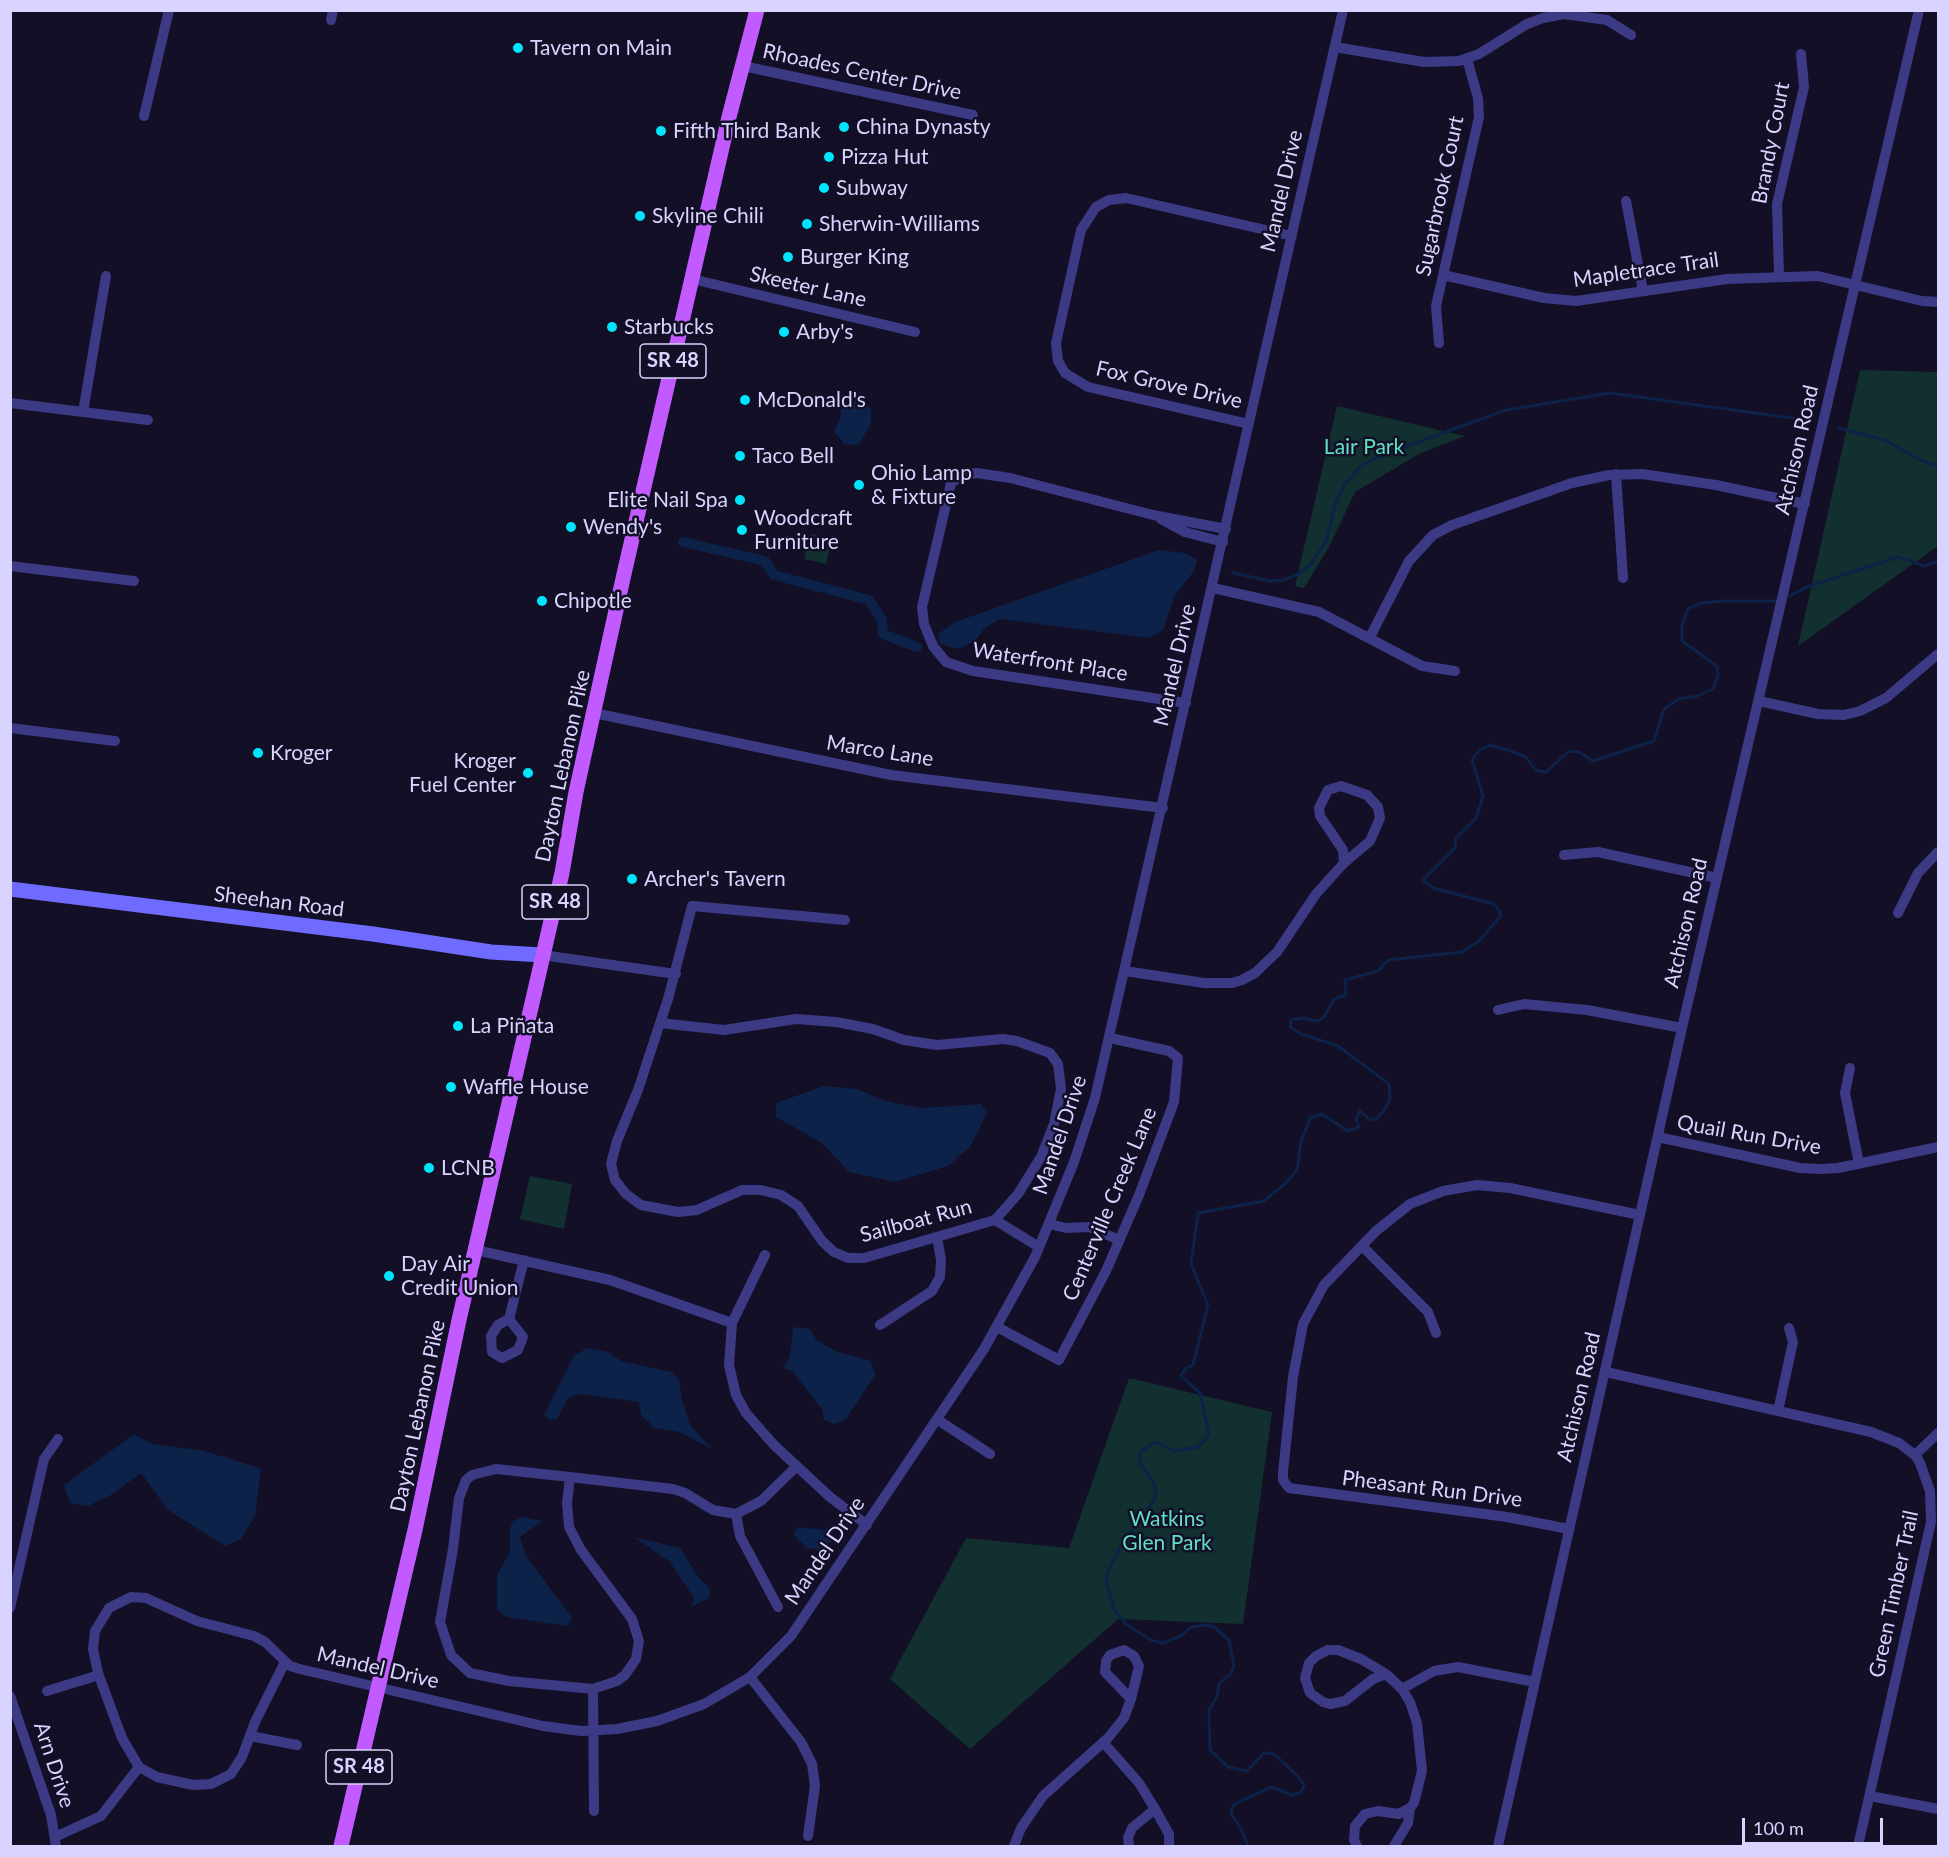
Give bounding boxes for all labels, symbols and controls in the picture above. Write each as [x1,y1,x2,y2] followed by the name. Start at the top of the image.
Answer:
[530,35,672,61] place label: Tavern on Main
[760,39,964,105] street label: Rhoades Center Drive
[511,41,525,55] marker: Tavern on Main
[1747,80,1795,206] street label: Brandy Court
[856,114,991,140] place label: China Dynasty
[1411,114,1469,278] street label: Sugarbrook Court
[673,118,821,144] place label: Fifth Third Bank
[837,120,851,134] marker: China Dynasty
[654,124,668,138] marker: Fifth Third Bank
[1256,127,1308,255] street label: Mandel Drive
[841,144,928,170] place label: Pizza Hut
[822,150,836,164] marker: Pizza Hut
[836,175,908,201] place label: Subway
[817,181,831,195] marker: Subway
[652,203,764,229] place label: Skyline Chili
[633,209,647,223] marker: Skyline Chili
[819,211,980,237] place label: Sherwin-Williams
[800,217,814,231] marker: Sherwin-Williams
[800,244,909,270] place label: Burger King
[1571,247,1721,293] street label: Mapletrace Trail
[781,250,795,264] marker: Burger King
[747,261,869,313] street label: Skeeter Lane
[624,314,714,340] place label: Starbucks
[796,319,853,345] place label: Arby's
[605,320,619,334] marker: Starbucks
[777,325,791,339] marker: Arby's
[640,344,706,378] road number: SR 48
[1093,356,1245,414] street label: Fox Grove Drive
[1770,383,1824,517] street label: Atchison Road
[757,387,866,413] place label: McDonald's
[738,393,752,407] marker: McDonald's
[1324,434,1404,460] park label: Lair Park
[752,443,834,469] place label: Taco Bell
[733,449,747,463] marker: Taco Bell
[871,460,972,510] place label: Ohio Lamp & Fixture
[852,478,866,492] marker: Ohio Lamp & Fixture
[607,487,728,513] place label: Elite Nail Spa
[733,493,747,507] marker: Elite Nail Spa
[754,505,852,555] place label: Woodcraft Furniture
[583,514,662,540] place label: Wendy's
[564,520,578,534] marker: Wendy's
[735,523,749,537] marker: Woodcraft Furniture
[554,588,632,614] place label: Chipotle
[535,594,549,608] marker: Chipotle
[1149,601,1201,729] street label: Mandel Drive
[971,637,1129,687] street label: Waterfront Place
[530,668,596,864] street label: Dayton Lebanon Pike
[825,730,935,772] street label: Marco Lane
[270,740,332,766] place label: Kroger
[251,746,265,760] marker: Kroger
[409,748,516,798] place label: Kroger Fuel Center
[521,766,535,780] marker: Kroger Fuel Center
[1659,856,1713,990] street label: Atchison Road
[644,866,786,892] place label: Archer's Tavern
[625,872,639,886] marker: Archer's Tavern
[212,882,346,922] street label: Sheehan Road
[522,885,588,919] road number: SR 48
[470,1013,554,1039] place label: La Piñata
[451,1019,465,1033] marker: La Piñata
[1028,1072,1092,1198] street label: Mandel Drive
[463,1074,589,1100] place label: Waffle House
[444,1080,458,1094] marker: Waffle House
[1058,1103,1162,1305] street label: Centerville Creek Lane
[1675,1110,1823,1160] street label: Quail Run Drive
[441,1155,495,1181] place label: LCNB
[422,1161,436,1175] marker: LCNB
[857,1194,975,1248] street label: Sailboat Run
[401,1251,518,1301] place label: Day Air Credit Union
[382,1269,396,1283] marker: Day Air Credit Union
[385,1318,451,1514] street label: Dayton Lebanon Pike
[1552,1330,1606,1464] street label: Atchison Road
[1340,1465,1524,1513] street label: Pheasant Run Drive
[780,1492,870,1610] street label: Mandel Drive
[1122,1506,1212,1556] park label: Watkins Glen Park
[1864,1508,1924,1680] street label: Green Timber Trail
[314,1642,442,1694] street label: Mandel Drive
[28,1719,80,1811] street label: Arn Drive
[326,1750,392,1784] road number: SR 48
[1745,1806,1886,1844] scale bar
[1753,1817,1804,1839] text: 100 m

